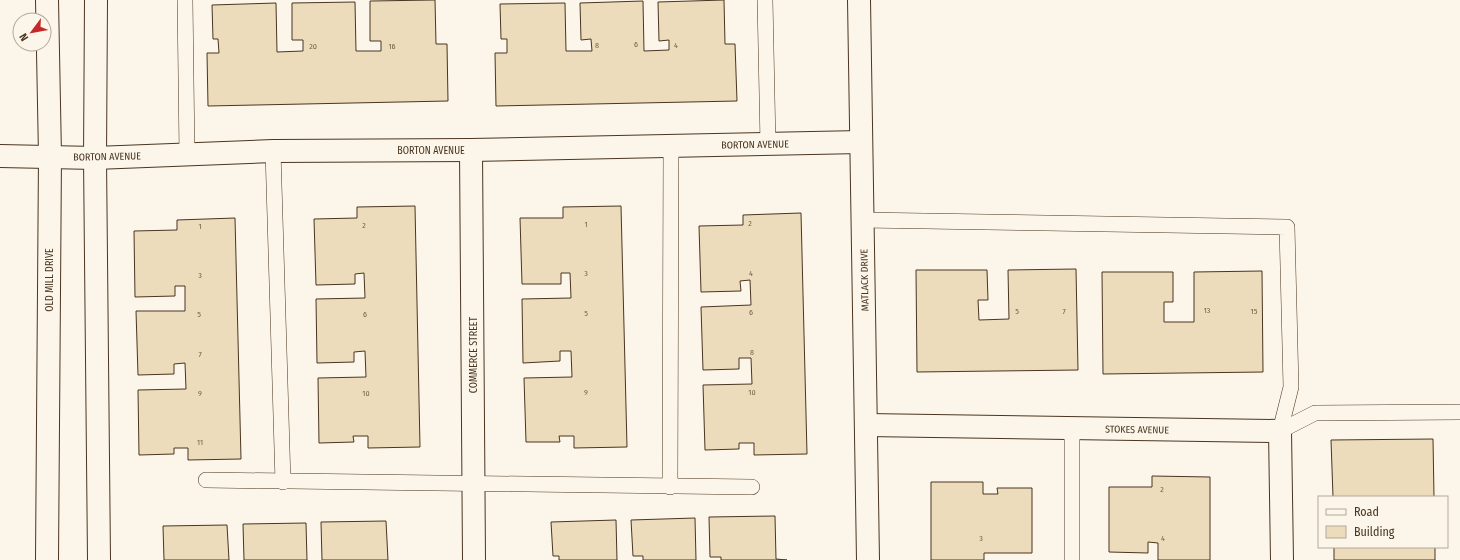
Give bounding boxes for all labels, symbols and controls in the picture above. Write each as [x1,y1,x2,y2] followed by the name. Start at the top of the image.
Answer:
[12,12,52,52] north arrow
[17,31,31,43] text: N
[634,40,638,49] house number: 6
[595,41,599,50] house number: 8
[674,41,678,50] house number: 4
[309,42,317,51] house number: 20
[388,42,396,51] house number: 16
[721,138,789,152] street label: BORTON AVENUE
[397,145,465,157] street label: BORTON AVENUE
[73,150,141,164] street label: BORTON AVENUE
[748,219,752,228] house number: 2
[584,220,588,229] house number: 1
[362,221,366,230] house number: 2
[198,222,202,231] house number: 1
[44,248,56,312] street label: OLD MILL DRIVE
[858,248,872,311] street label: MATLACK DRIVE
[584,269,588,278] house number: 3
[749,269,753,278] house number: 4
[198,271,202,280] house number: 3
[1204,306,1211,315] house number: 13
[1015,307,1019,316] house number: 5
[1062,307,1066,316] house number: 7
[1251,307,1258,316] house number: 15
[749,308,753,317] house number: 6
[584,309,588,318] house number: 5
[197,310,201,319] house number: 5
[363,310,367,319] house number: 6
[468,316,480,393] street label: COMMERCE STREET
[750,348,754,357] house number: 8
[198,350,202,359] house number: 7
[584,388,588,397] house number: 9
[748,388,756,397] house number: 10
[198,389,202,398] house number: 9
[362,389,370,398] house number: 10
[1105,423,1169,437] street label: STOKES AVENUE
[197,438,203,447] house number: 11
[1160,485,1164,494] house number: 2
[1318,496,1448,548] legend
[1354,505,1379,519] text: Road
[1354,525,1395,539] text: Building
[979,534,983,543] house number: 3
[1161,534,1165,543] house number: 4

